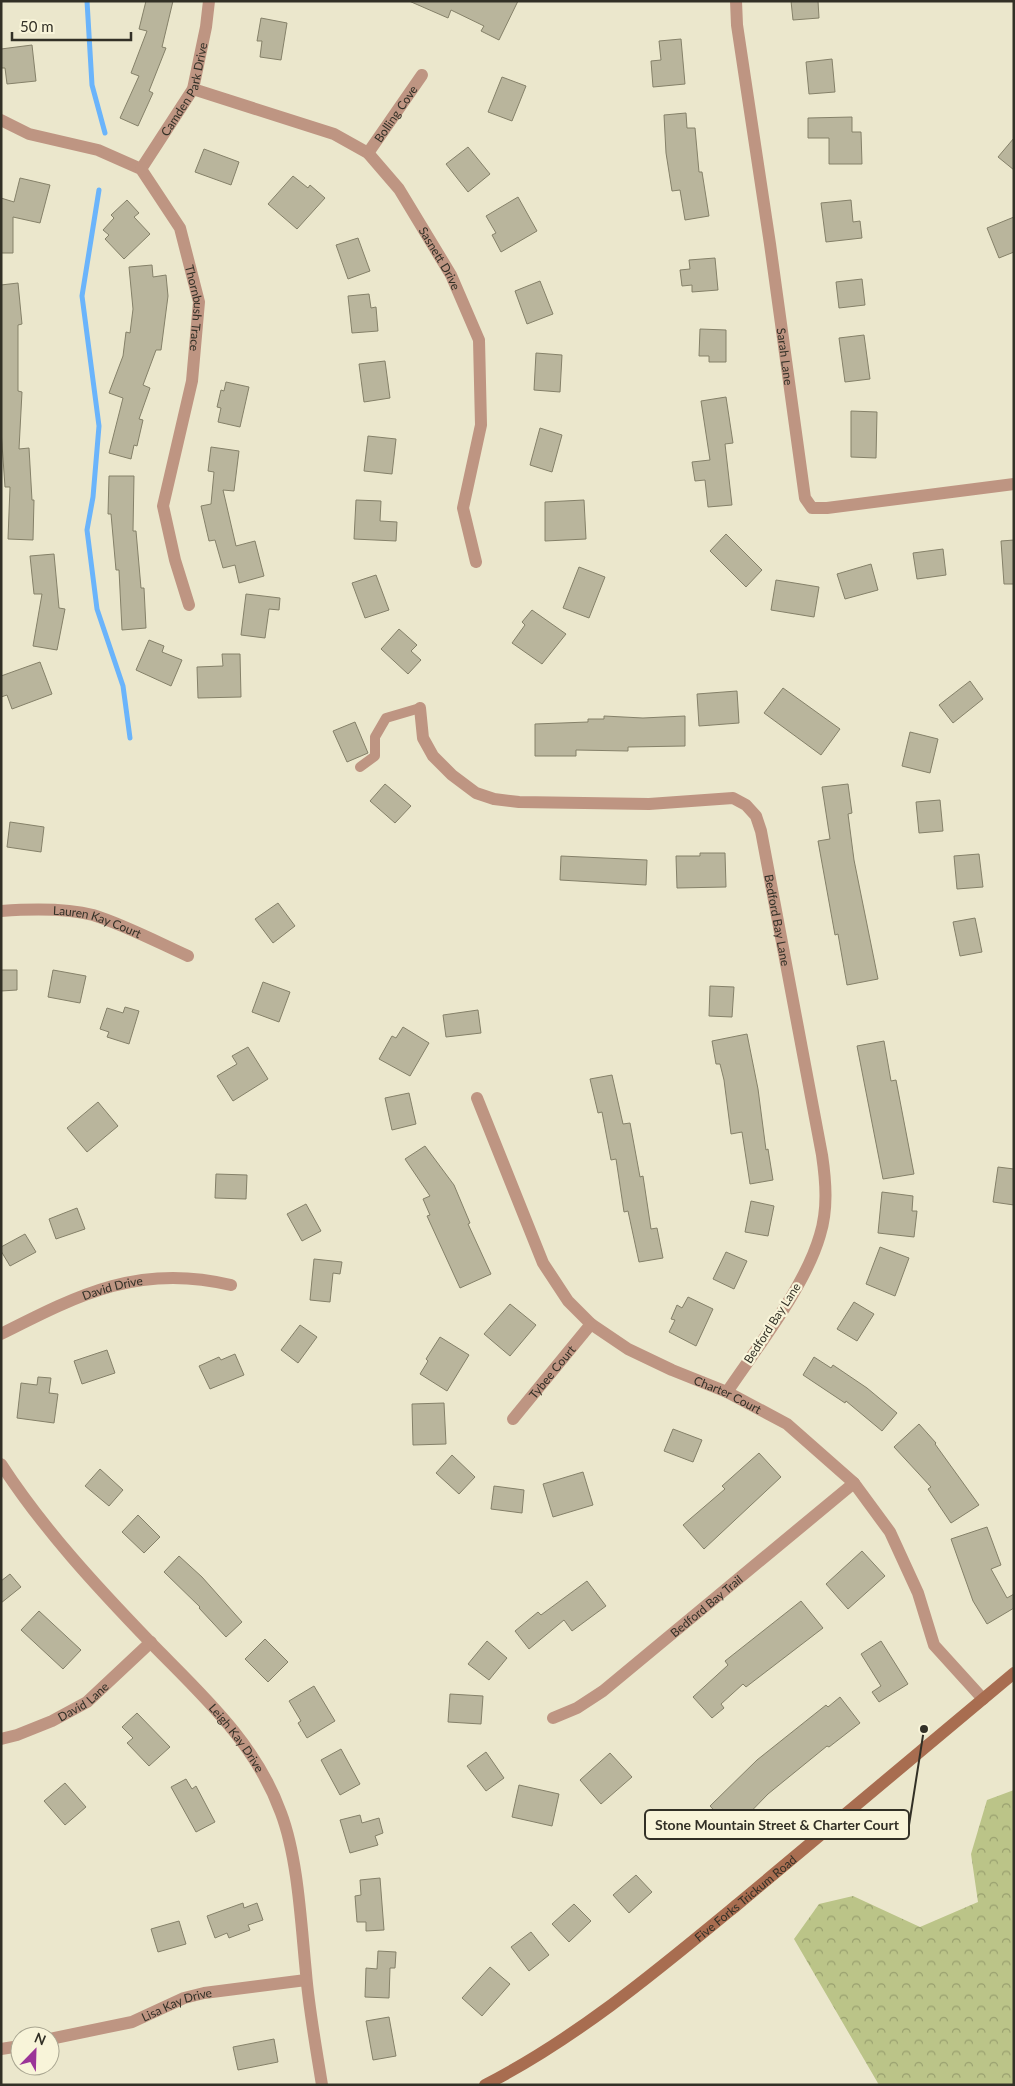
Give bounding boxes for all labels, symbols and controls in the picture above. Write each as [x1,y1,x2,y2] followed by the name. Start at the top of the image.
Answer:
[12,10,131,42] scale bar
[20,17,54,35] text: 50 m
[157,41,210,139] street label: Camden Park Drive
[370,82,420,145] street label: Bolling Cove
[416,224,464,292] street label: Sasnett Drive
[182,263,206,352] street label: Thornbush Trace
[774,327,797,386] street label: Sarah Lane
[762,873,794,967] street label: Bedford Bay Lane
[53,902,145,941] street label: Lauren Kay Court
[80,1272,144,1303] street label: David Drive
[740,1280,804,1366] street label: Bedford Bay Lane
[525,1342,579,1402] street label: Tybee Court
[692,1372,765,1417] street label: Charter Court
[667,1571,745,1640] street label: Bedford Bay Trail
[55,1678,111,1724] street label: David Lane
[206,1700,268,1775] street label: Leigh Kay Drive
[645,1810,909,1839] callout: Stone Mountain Street & Charter Court
[655,1816,900,1833] text: Stone Mountain Street & Charter Court
[691,1852,799,1944] street label: Five Forks Trickum Road
[139,1985,213,2024] street label: Lisa Kay Drive
[10,2026,60,2076] north arrow
[32,2029,49,2049] text: N

